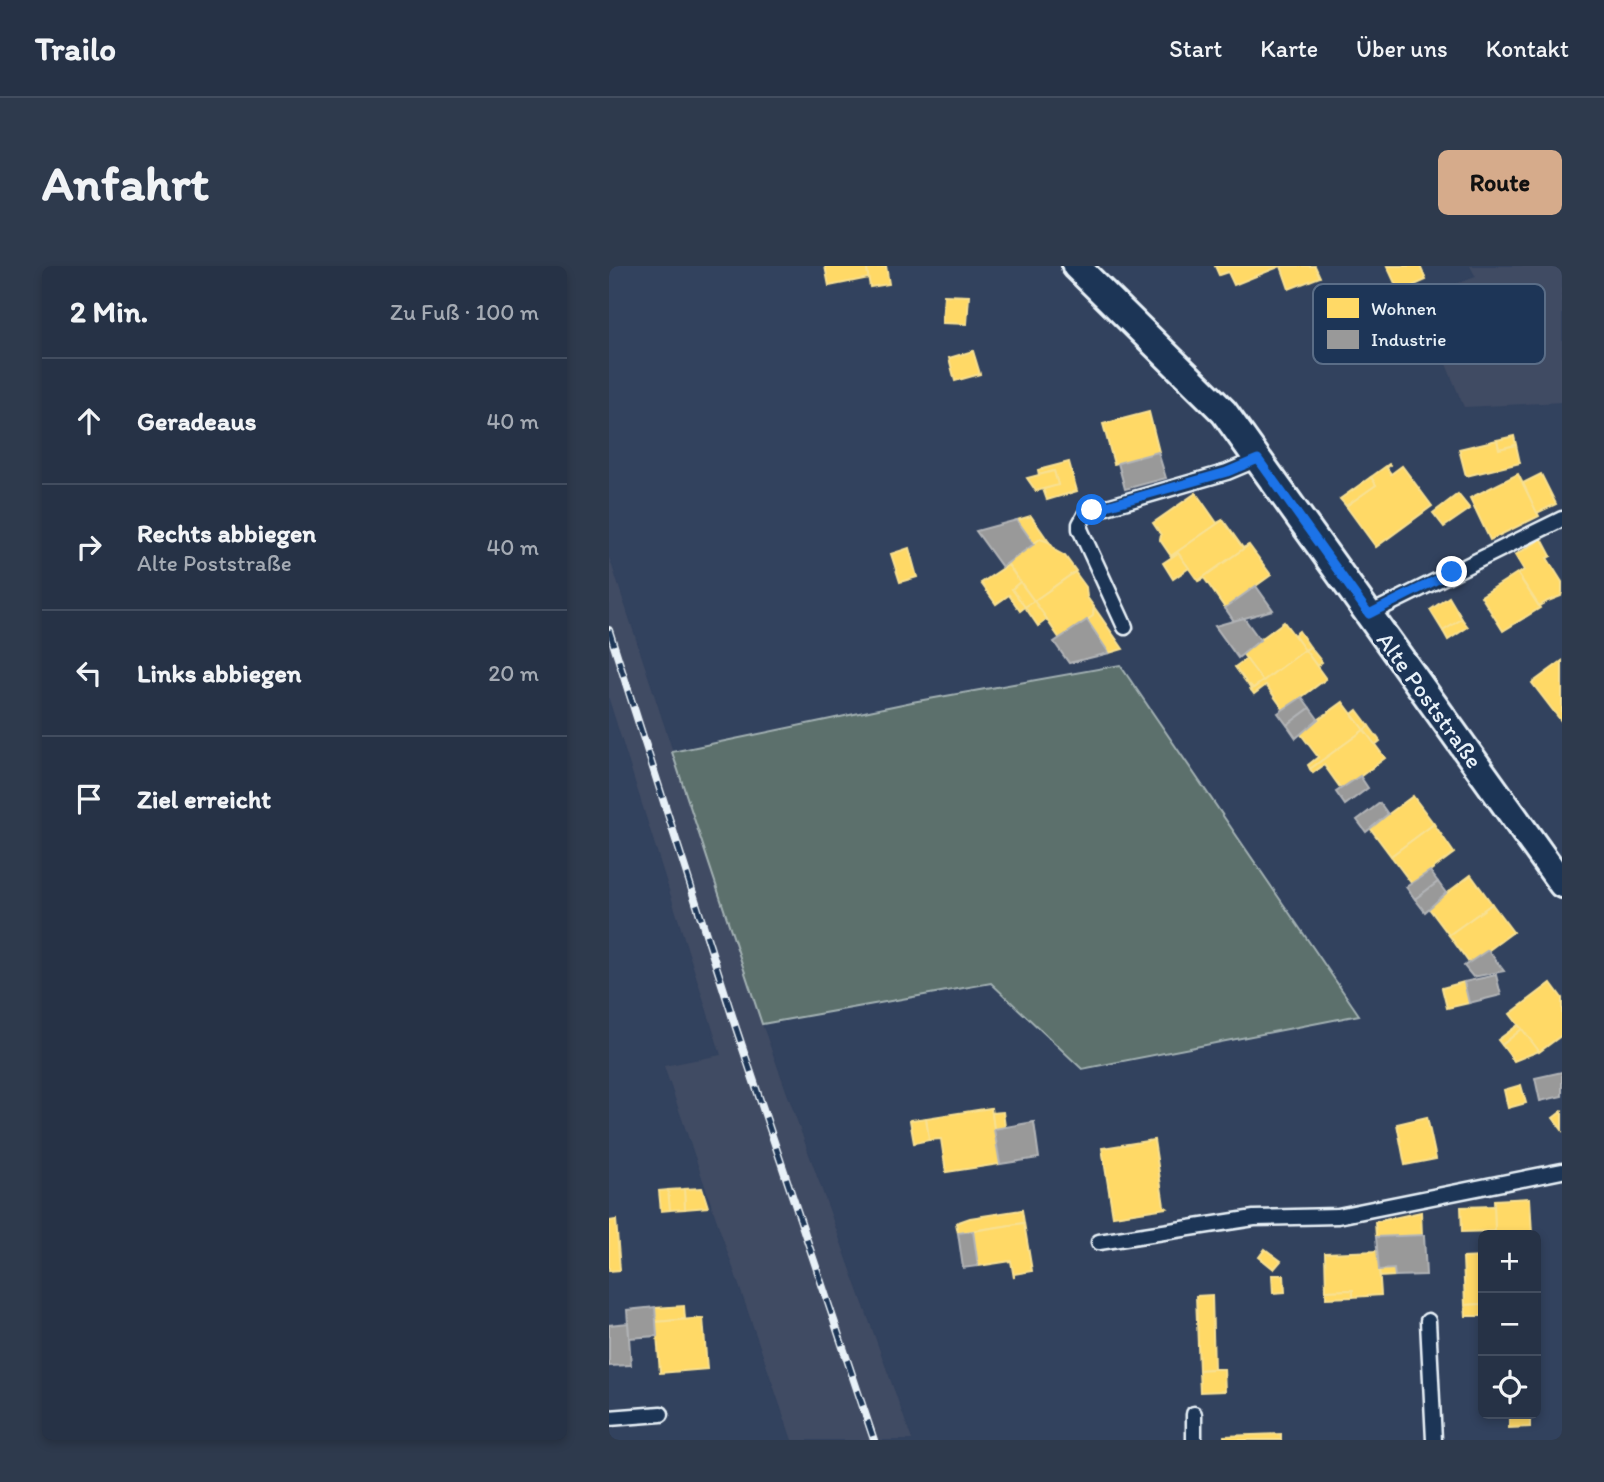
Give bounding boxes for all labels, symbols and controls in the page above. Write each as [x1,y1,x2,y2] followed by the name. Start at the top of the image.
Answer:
[35,29,116,68] text: Trailo
[1169,34,1222,63] text: Start
[1260,34,1318,63] text: Karte
[1356,34,1448,63] text: Über uns
[1486,34,1569,63] text: Kontakt
[1438,150,1562,215] button: Route
[42,153,209,212] text: Anfahrt
[1313,284,1545,364] legend
[70,293,148,330] text: 2 Min.
[1371,297,1437,320] text: Wohnen
[390,298,539,326] text: Zu Fuß · 100 m
[1371,328,1446,351] text: Industrie
[70,402,108,440] icon: ahead
[137,405,256,437] text: Geradeaus
[486,407,539,435] text: 40 m
[1076,494,1107,525] route start
[137,517,316,549] text: Rechts abbiegen
[70,528,108,566] icon: right
[486,533,539,561] text: 40 m
[137,549,292,577] text: Alte Poststraße
[1436,556,1467,587] route end
[1371,626,1489,774] street label: Alte Poststraße
[70,654,108,692] icon: left
[137,657,302,689] text: Links abbiegen
[488,659,539,687] text: 20 m
[70,780,108,818] icon: arrive
[137,783,271,815] text: Ziel erreicht
[1478,1230,1541,1419] map controls
[1478,1230,1541,1293] button: +
[1478,1293,1541,1356] button: −
[1478,1356,1541,1419] button: locate

